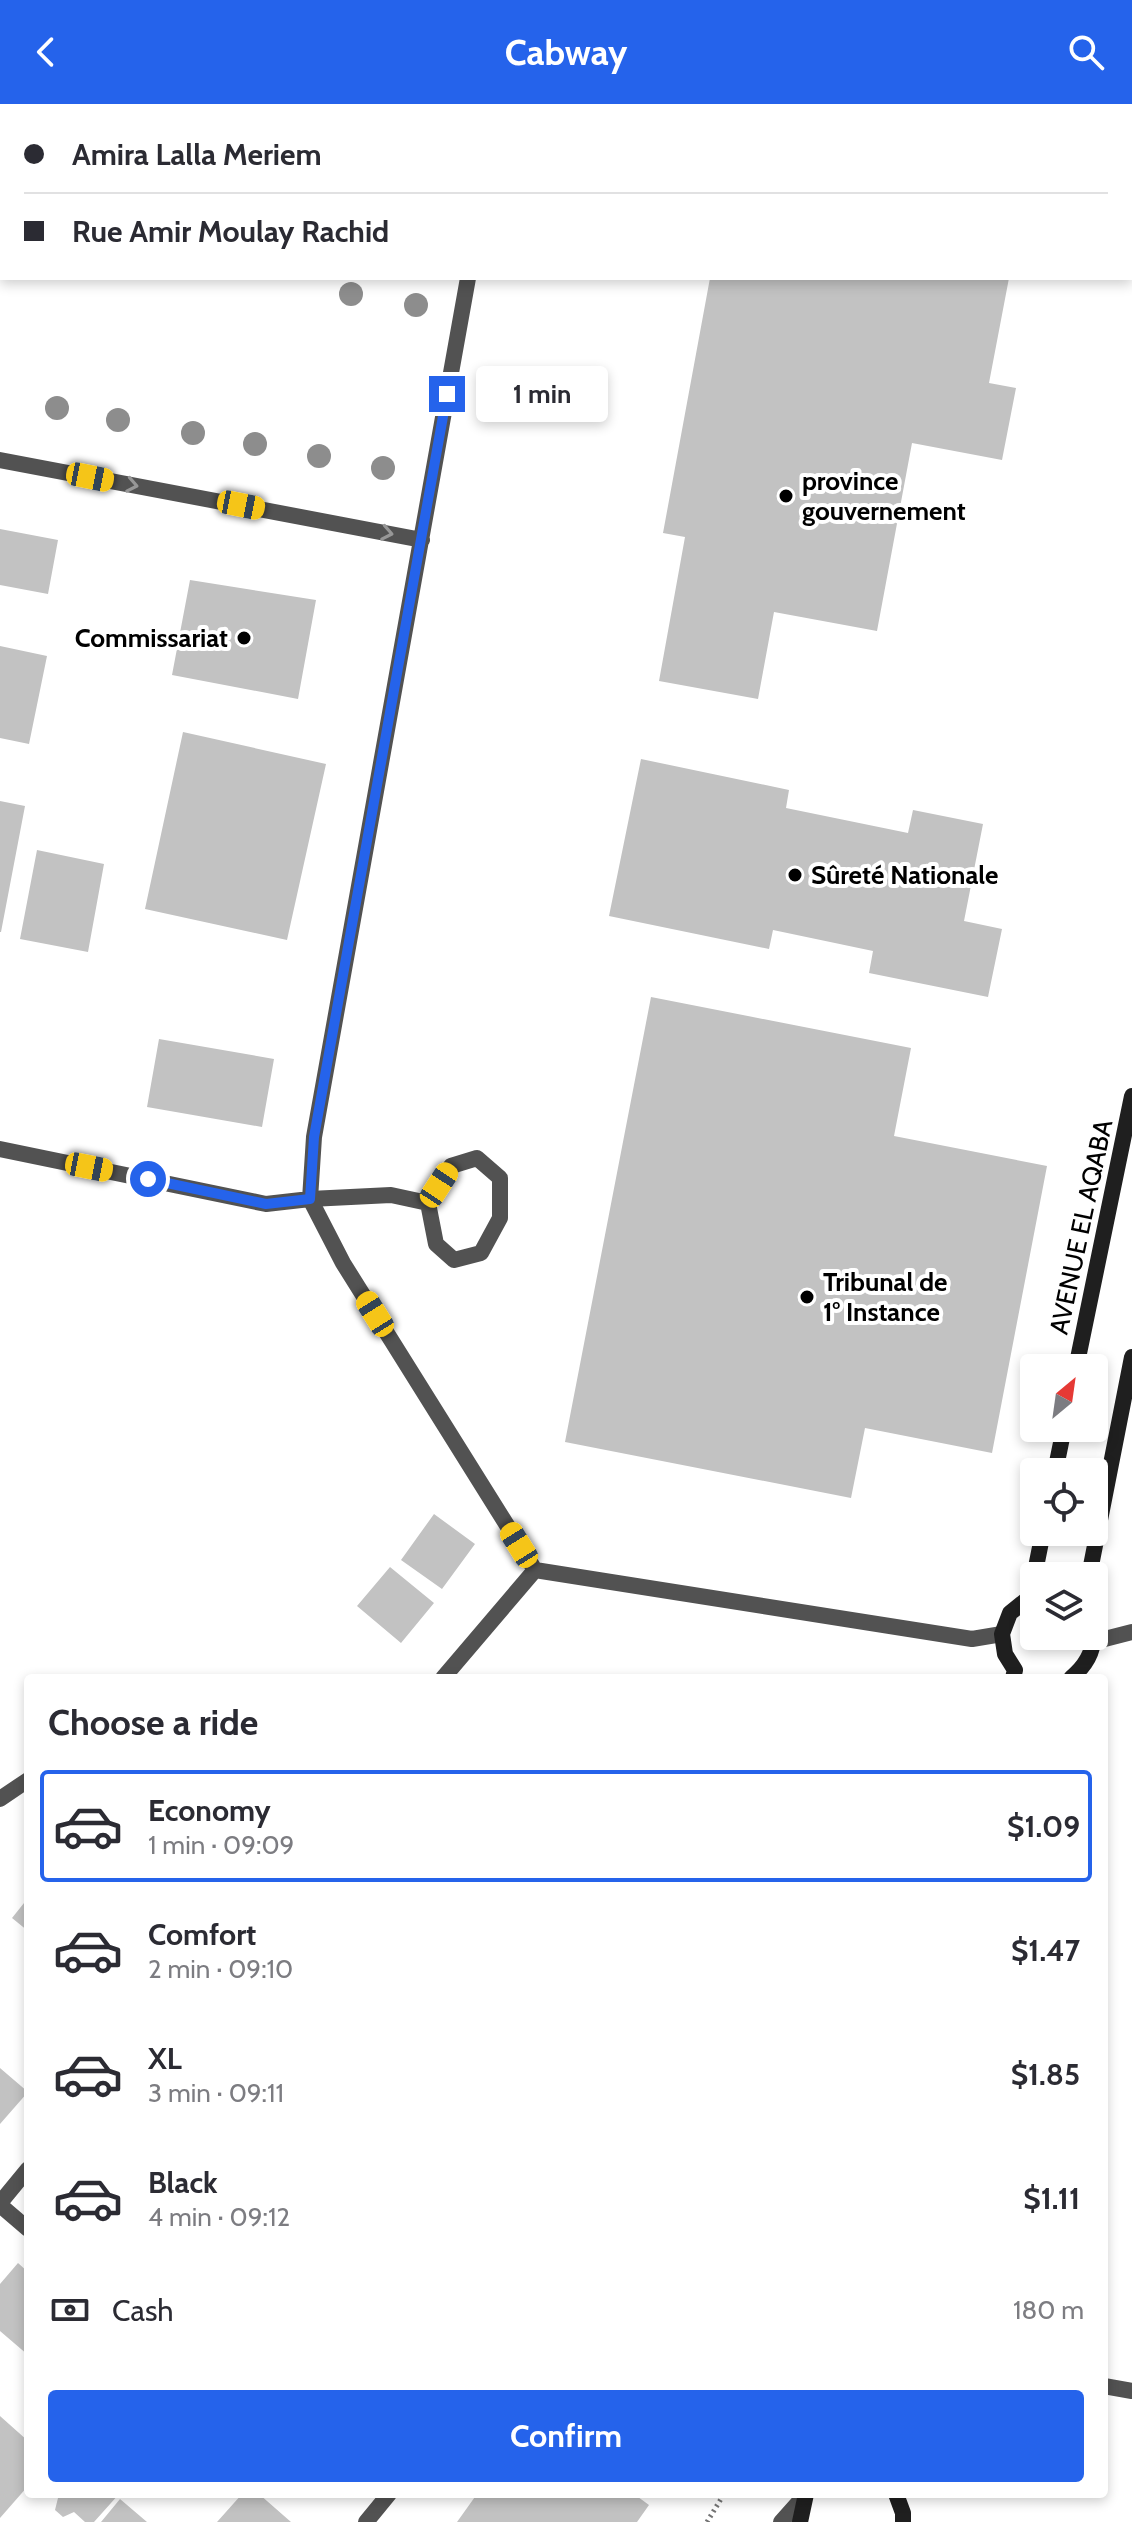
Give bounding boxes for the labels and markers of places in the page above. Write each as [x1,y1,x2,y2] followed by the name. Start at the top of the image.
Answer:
[802,465,966,527] place label: province gouvernement
[777,487,795,505] marker: province gouvernement
[75,622,228,654] place label: Commissariat
[235,629,253,647] marker: Commissariat
[811,859,998,891] place label: Sûreté Nationale
[786,866,804,884] marker: Sûreté Nationale
[823,1266,948,1328] place label: Tribunal de 1° Instance
[798,1288,816,1306] marker: Tribunal de 1° Instance

